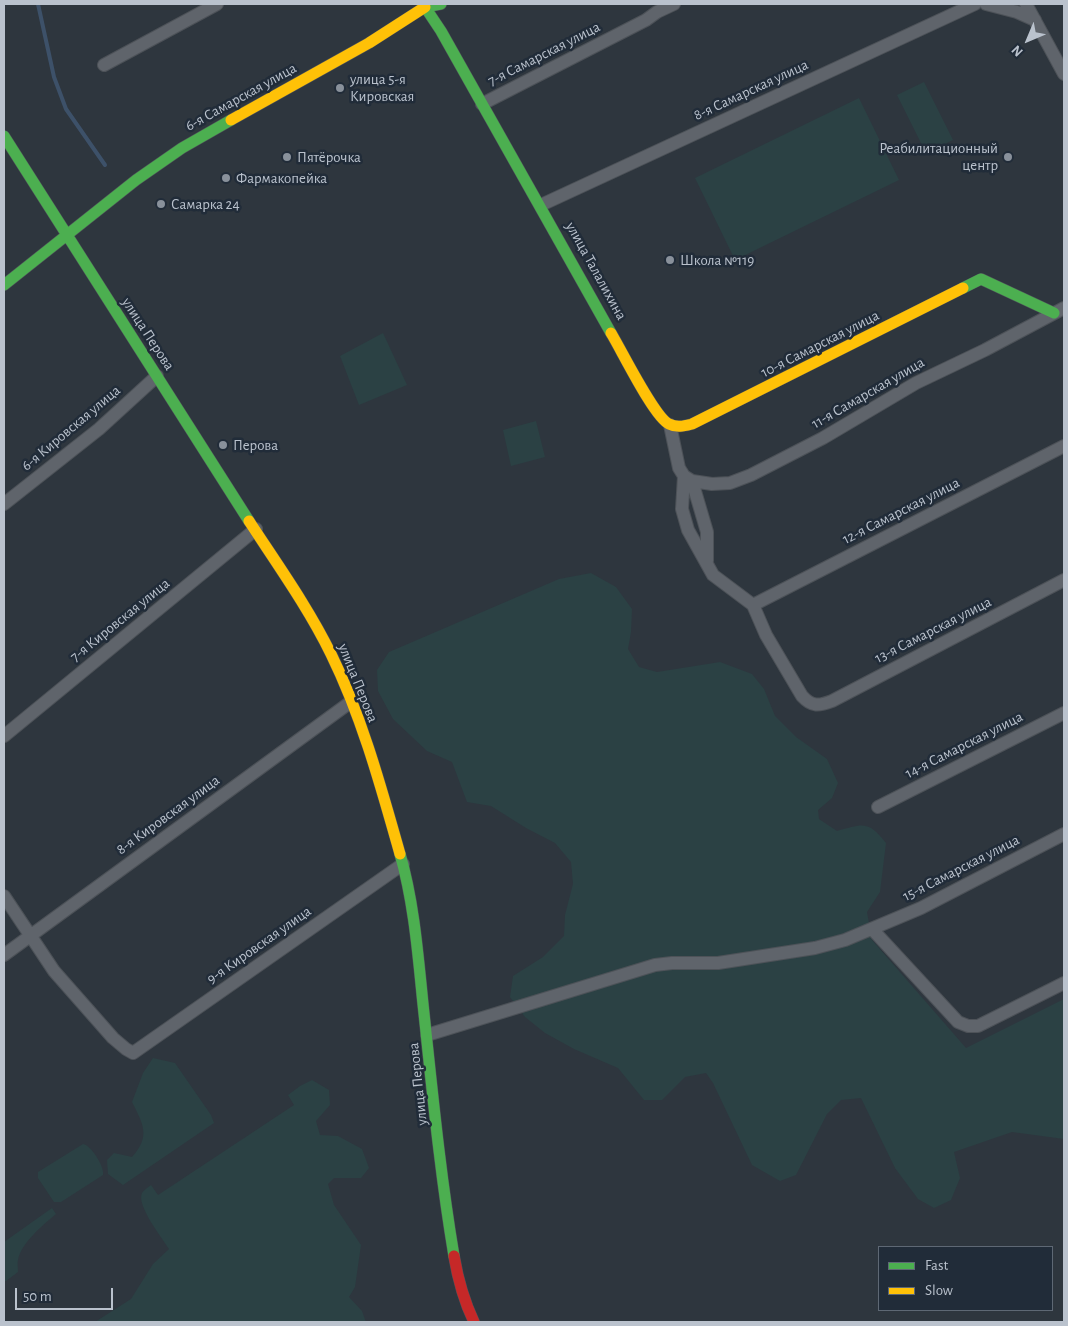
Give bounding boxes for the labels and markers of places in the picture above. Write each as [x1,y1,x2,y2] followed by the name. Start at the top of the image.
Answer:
[350,70,414,105] place label: улица 5-я Кировская
[334,82,346,94] marker: улица 5-я Кировская
[879,139,998,174] place label: Реабилитационный центр
[297,148,361,166] place label: Пятёрочка
[281,151,293,163] marker: Пятёрочка
[1002,151,1014,163] marker: Реабилитационный центр
[236,169,327,187] place label: Фармакопейка
[220,172,232,184] marker: Фармакопейка
[171,195,240,213] place label: Самарка 24
[155,198,167,210] marker: Самарка 24
[680,251,754,269] place label: Школа №119
[664,254,676,266] marker: Школа №119
[233,436,278,454] place label: Перова
[217,439,229,451] marker: Перова

